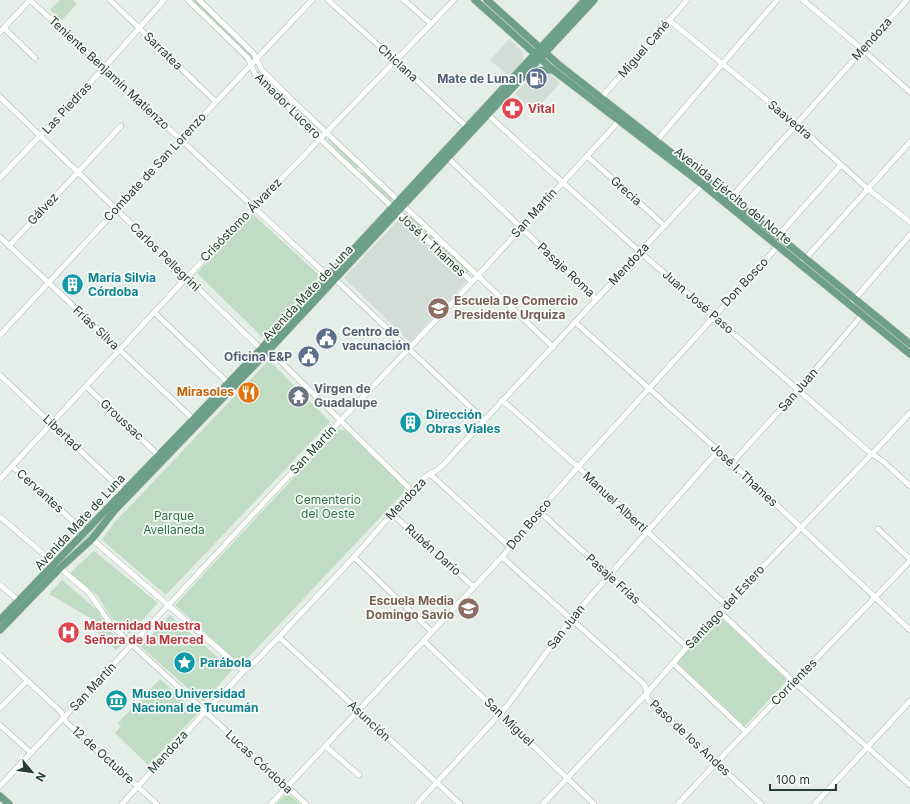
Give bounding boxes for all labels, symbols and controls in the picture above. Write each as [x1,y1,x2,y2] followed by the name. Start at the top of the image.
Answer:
[46,13,173,133] street label: Teniente Benjamín Matienzo
[848,14,895,63] street label: Mendoza
[615,17,673,80] street label: Miguel Cané
[141,29,186,73] street label: Sarratea
[375,41,422,85] street label: Chiclana
[524,66,550,92] fuel station icon: Mate de Luna I
[252,70,324,142] street label: Amador Lucero
[437,71,522,86] place label: Mate de Luna I
[39,79,95,137] street label: Las Piedras
[499,96,525,122] pharmacy icon: Vital
[765,97,815,142] street label: Saavedra
[528,101,555,116] place label: Vital
[100,109,209,224] street label: Combate de San Lorenzo
[672,144,795,247] street label: Avenida Ejército del Norte
[608,173,645,209] street label: Grecia
[197,175,285,265] street label: Crisóstomo Álvarez
[508,185,560,240] street label: San Martín
[24,189,61,228] street label: Gálvez
[396,210,469,280] street label: José I. Thames
[127,219,204,294] street label: Carlos Pellegrini
[535,239,598,300] street label: Pasaje Roma
[605,239,652,288] street label: Mendoza
[259,242,356,344] street label: Avenida Mate de Luna
[718,254,771,309] street label: Don Bosco
[660,266,737,337] street label: Juan José Paso
[88,270,156,299] place label: María Silvia Córdoba
[60,272,86,298] building icon: María Silvia Córdoba
[454,293,578,322] place label: Escuela De Comercio Presidente Urquiza
[425,295,451,321] school or university icon: Escuela De Comercio Presidente Urquiza
[70,302,123,353] street label: Frías Silva
[342,324,410,353] place label: Centro de vacunación
[313,326,339,352] public building icon: Centro de vacunación
[295,344,321,370] public building icon: Oficina E&P
[224,349,292,364] place label: Oficina E&P
[775,365,821,414] street label: San Juan
[236,379,262,405] restaurant icon: Mirasoles
[314,381,377,410] place label: Virgen de Guadalupe
[286,383,312,409] temple icon: Virgen de Guadalupe
[177,384,234,399] place label: Mirasoles
[98,396,147,444] street label: Groussac
[426,407,501,436] place label: Dirección Obras Viales
[398,409,424,435] building icon: Dirección Obras Viales
[40,411,85,454] street label: Libertad
[286,422,339,477] street label: San Martín
[708,440,781,510] street label: José I. Thames
[14,466,67,516] street label: Cervantes
[580,468,651,535] street label: Manuel Alberti
[31,471,128,573] street label: Avenida Mate de Luna
[382,474,429,523] street label: Mendoza
[295,492,361,521] park label: Cementerio del Oeste
[503,495,554,552] street label: Don Bosco
[143,508,205,537] park label: Parque Avellaneda
[402,521,464,579] street label: Rubén Darío
[583,550,644,607] street label: Pasaje Frías
[682,561,767,652] street label: Santiago del Estero
[366,593,454,622] place label: Escuela Media Domingo Savio
[456,595,482,621] school or university icon: Escuela Media Domingo Savio
[543,601,588,652] street label: San Juan
[84,618,204,647] place label: Maternidad Nuestra Señora de la Merced
[55,620,81,646] hospital icon: Maternidad Nuestra Señora de la Merced
[172,650,198,676] place icon: Parábola
[200,655,251,670] place label: Parábola
[768,655,820,708] street label: Corrientes
[66,659,119,714] street label: San Martín
[132,686,258,715] place label: Museo Universidad Nacional de Tucumán
[103,688,129,714] museum icon: Museo Universidad Nacional de Tucumán
[481,694,537,749] street label: San Miguel
[647,696,734,779] street label: Paso de los Andes
[345,697,394,744] street label: Asunción
[69,723,138,787] street label: 12 de Octubre
[144,727,191,776] street label: Mendoza
[223,727,296,797] street label: Lucas Córdoba
[12,752,52,792] north arrow
[770,766,836,792] scale bar
[33,770,49,784] text: N
[776,772,810,787] text: 100 m

